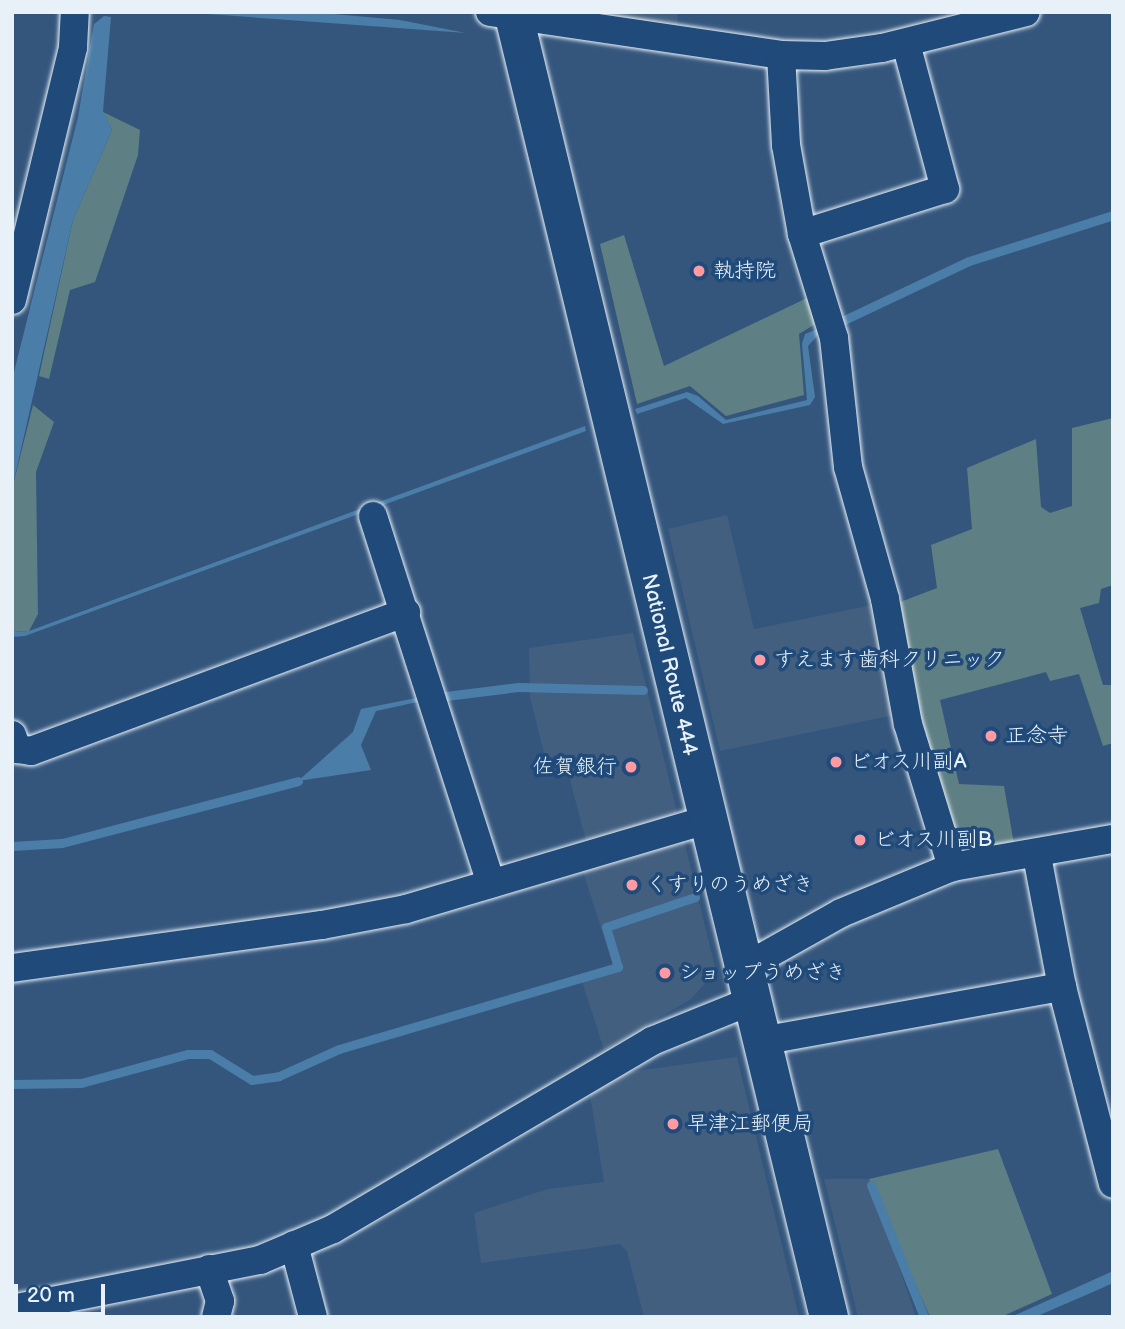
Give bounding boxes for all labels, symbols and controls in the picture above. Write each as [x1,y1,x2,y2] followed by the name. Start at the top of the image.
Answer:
[713,258,776,284] place label: 執持院
[691,263,707,279] marker: 執持院
[636,572,702,758] street label: National Route 444
[774,647,1005,673] place label: すえます歯科クリニック
[752,652,768,668] marker: すえます歯科クリニック
[1005,723,1068,749] place label: 正念寺
[983,728,999,744] marker: 正念寺
[850,749,968,775] place label: ビオス川副A
[533,754,617,780] place label: 佐賀銀行
[828,754,844,770] marker: ビオス川副A
[623,759,639,775] marker: 佐賀銀行
[874,827,993,853] place label: ビオス川副B
[852,832,868,848] marker: ビオス川副B
[646,872,814,898] place label: くすりのうめざき
[624,877,640,893] marker: くすりのうめざき
[679,960,847,986] place label: ショップうめざき
[657,965,673,981] marker: ショップうめざき
[687,1111,813,1137] place label: 早津江郵便局
[665,1116,681,1132] marker: 早津江郵便局
[18,1270,108,1314] scale bar
[27,1283,75,1308] text: 20 m

